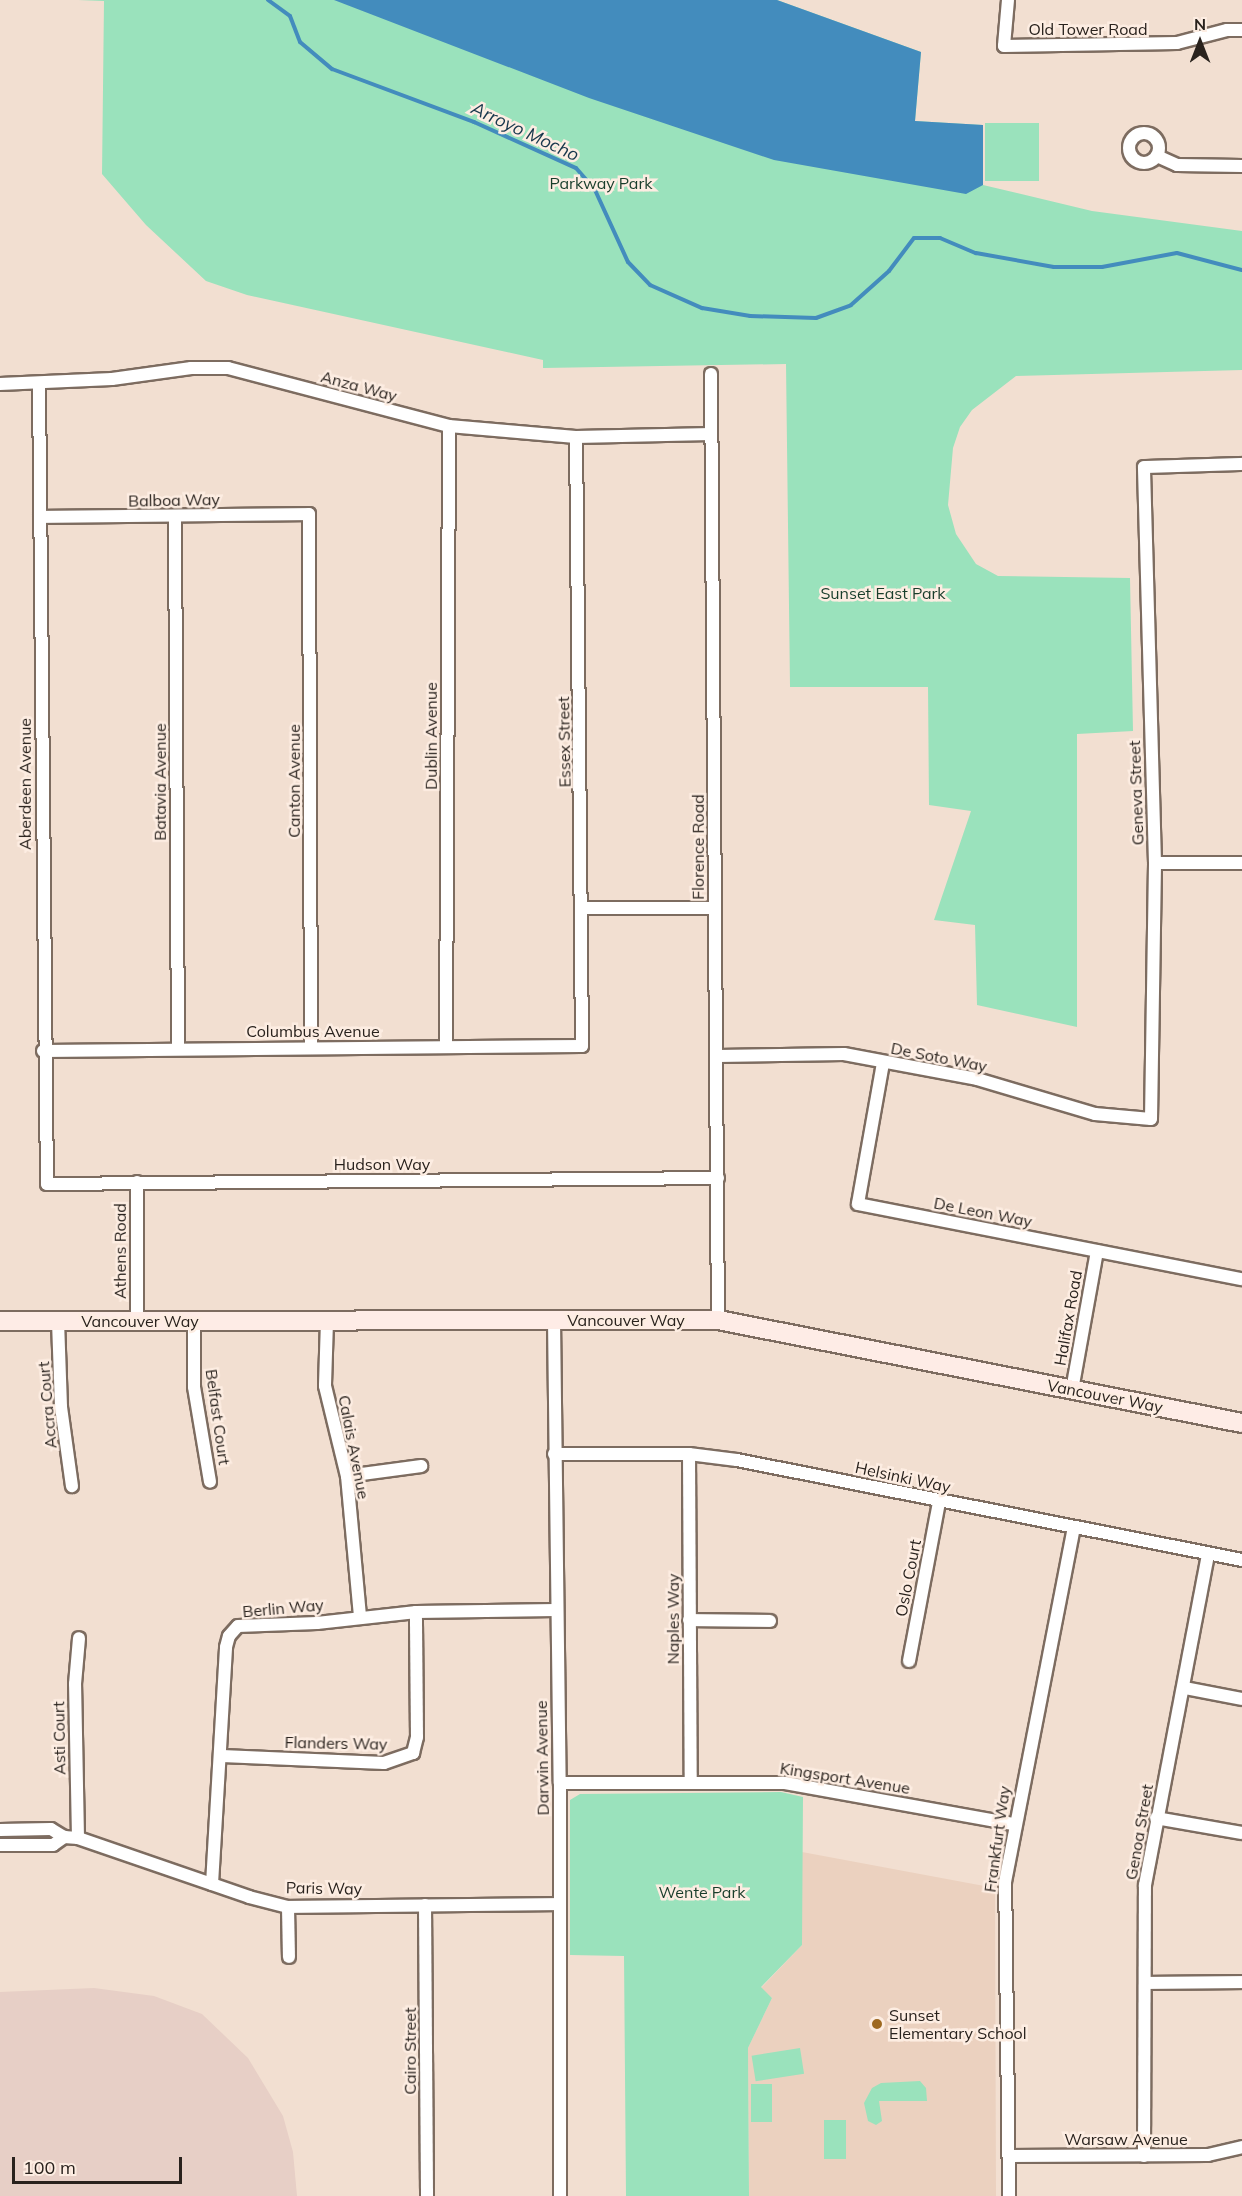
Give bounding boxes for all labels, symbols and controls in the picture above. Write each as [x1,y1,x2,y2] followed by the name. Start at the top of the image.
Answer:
[1170,12,1230,72] north arrow
[1194,14,1206,34] text: N
[1028,19,1148,39] street label: Old Tower Road
[468,98,582,166] water label: Arroyo Mocho
[549,173,653,193] park label: Parkway Park
[319,367,399,405] street label: Anza Way
[128,490,220,510] street label: Balboa Way
[820,583,946,603] park label: Sunset East Park
[421,682,441,790] street label: Dublin Avenue
[554,696,574,788] street label: Essex Street
[15,718,35,850] street label: Aberdeen Avenue
[150,723,170,841] street label: Batavia Avenue
[284,724,304,838] street label: Canton Avenue
[1125,740,1147,846] street label: Geneva Street
[688,794,708,900] street label: Florence Road
[246,1021,380,1041] street label: Columbus Avenue
[889,1038,989,1076] street label: De Soto Way
[334,1154,430,1174] street label: Hudson Way
[932,1193,1034,1231] street label: De Leon Way
[110,1203,130,1299] street label: Athens Road
[1050,1269,1086,1367] street label: Halifax Road
[567,1310,685,1330] street label: Vancouver Way
[81,1311,199,1331] street label: Vancouver Way
[34,1361,60,1449] street label: Accra Court
[202,1368,234,1466] street label: Belfast Court
[1046,1375,1164,1417] street label: Vancouver Way
[335,1393,373,1501] street label: Calais Avenue
[854,1458,952,1496] street label: Helsinki Way
[891,1538,925,1618] street label: Oslo Court
[663,1574,683,1664] street label: Naples Way
[242,1595,324,1621] street label: Berlin Way
[531,1700,553,1816] street label: Darwin Avenue
[49,1701,69,1775] street label: Asti Court
[284,1733,388,1753] street label: Flanders Way
[779,1758,911,1798] street label: Kingsport Avenue
[1121,1783,1157,1881] street label: Genoa Street
[980,1785,1014,1893] street label: Frankfurt Way
[286,1878,362,1898] street label: Paris Way
[658,1882,746,1902] park label: Wente Park
[889,2005,1027,2043] place label: Sunset Elementary School
[400,2007,420,2095] street label: Cairo Street
[870,2017,884,2031] marker: Sunset Elementary School
[1064,2129,1188,2149] street label: Warsaw Avenue
[15,2145,184,2183] scale bar
[23,2156,76,2179] text: 100 m

